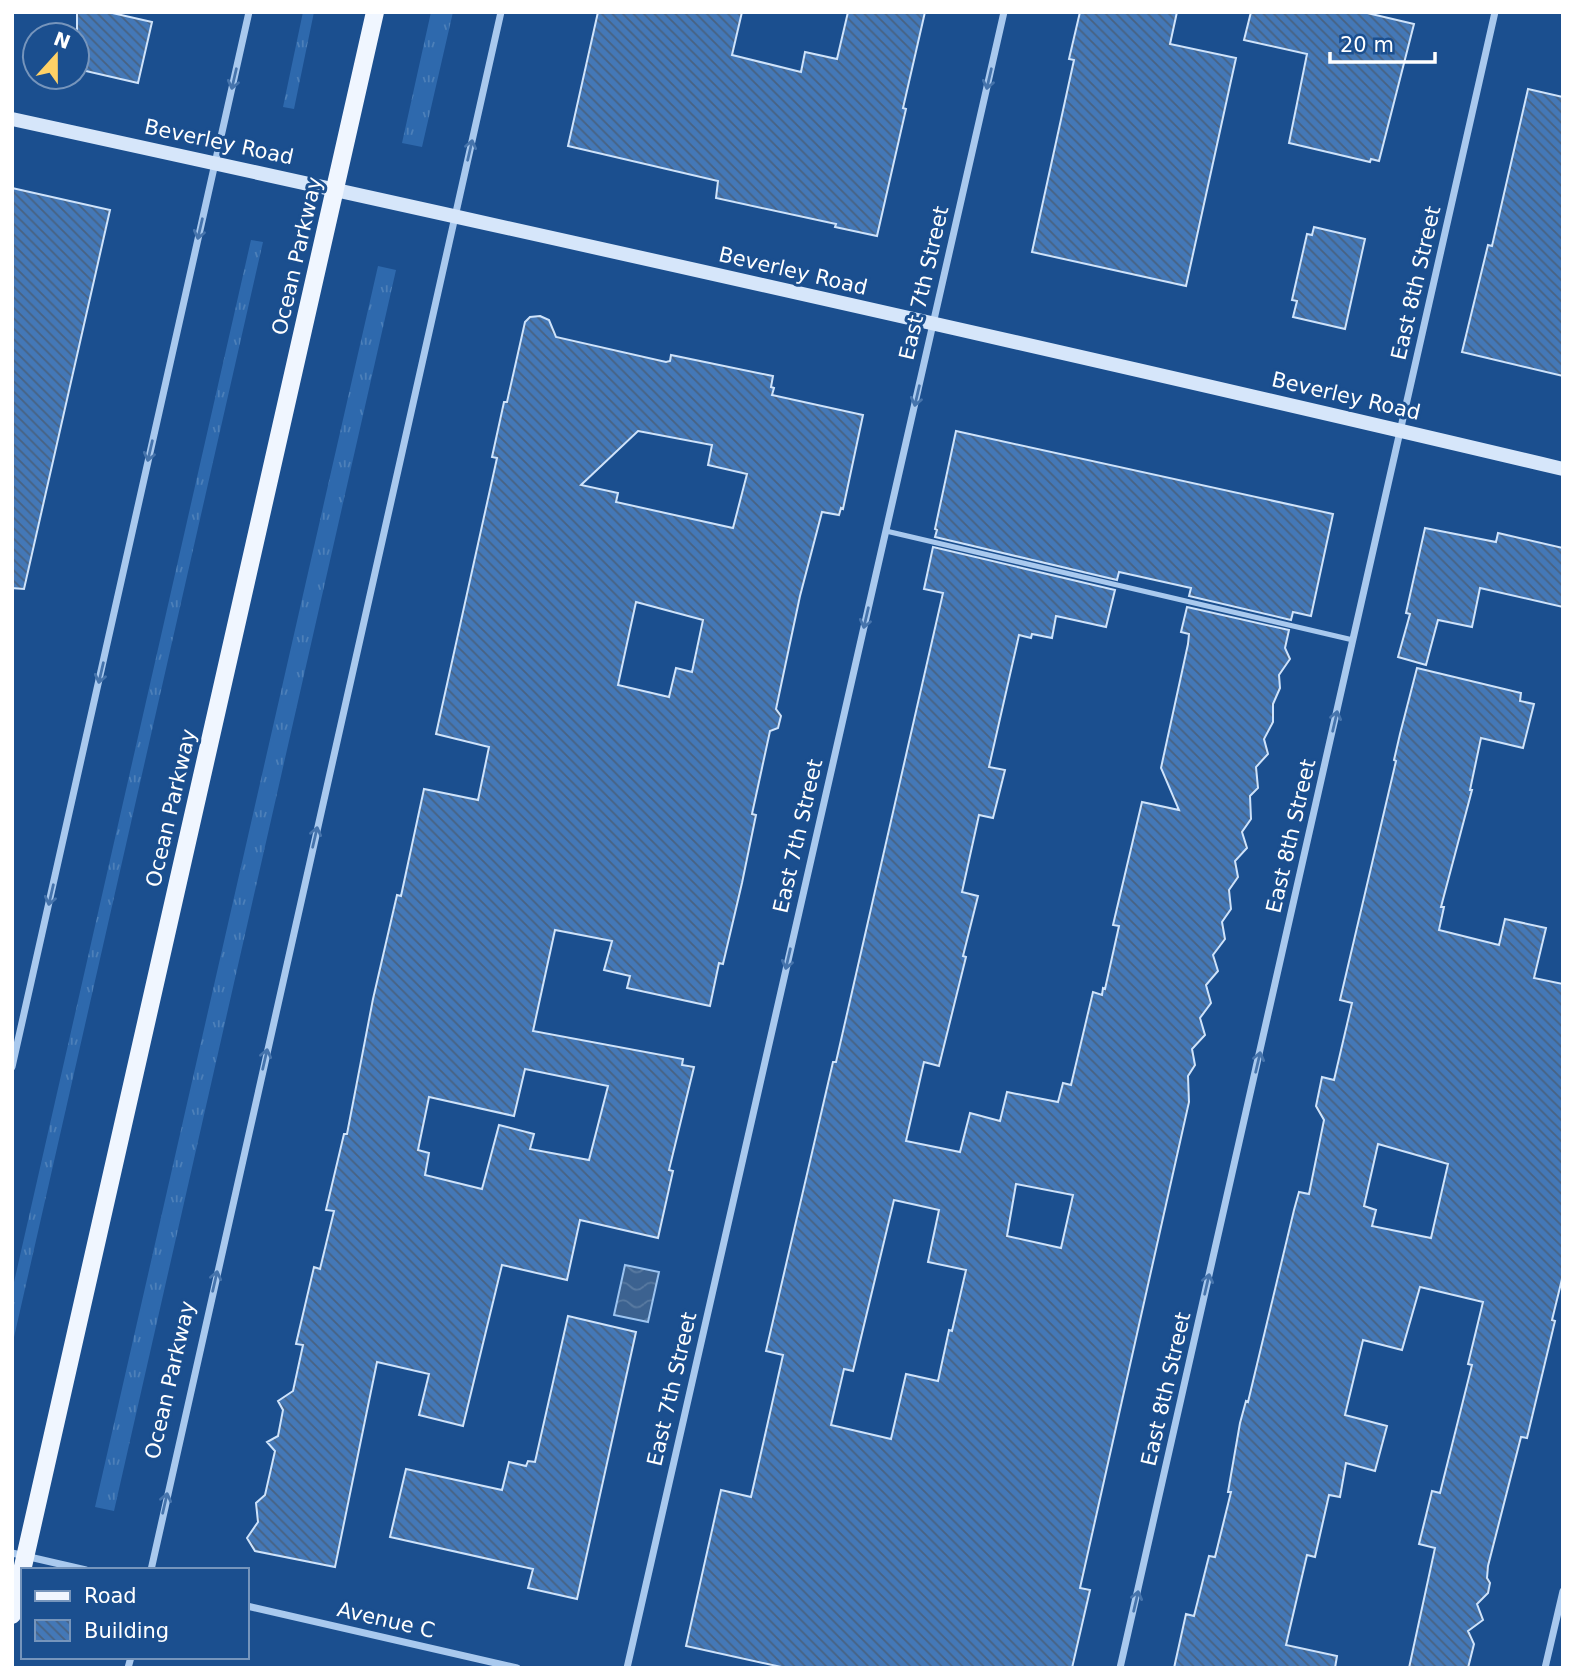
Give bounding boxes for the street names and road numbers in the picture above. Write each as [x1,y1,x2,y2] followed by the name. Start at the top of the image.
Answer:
[142,114,296,170] street label: Beverley Road
[267,175,327,337] street label: Ocean Parkway
[895,204,953,362] street label: East 7th Street
[1387,204,1445,362] street label: East 8th Street
[716,242,870,300] street label: Beverley Road
[1269,367,1423,425] street label: Beverley Road
[141,727,201,889] street label: Ocean Parkway
[769,757,827,915] street label: East 7th Street
[1262,757,1320,915] street label: East 8th Street
[140,1299,200,1461] street label: Ocean Parkway
[643,1310,701,1468] street label: East 7th Street
[1137,1310,1195,1468] street label: East 8th Street
[335,1597,437,1643] street label: Avenue C

